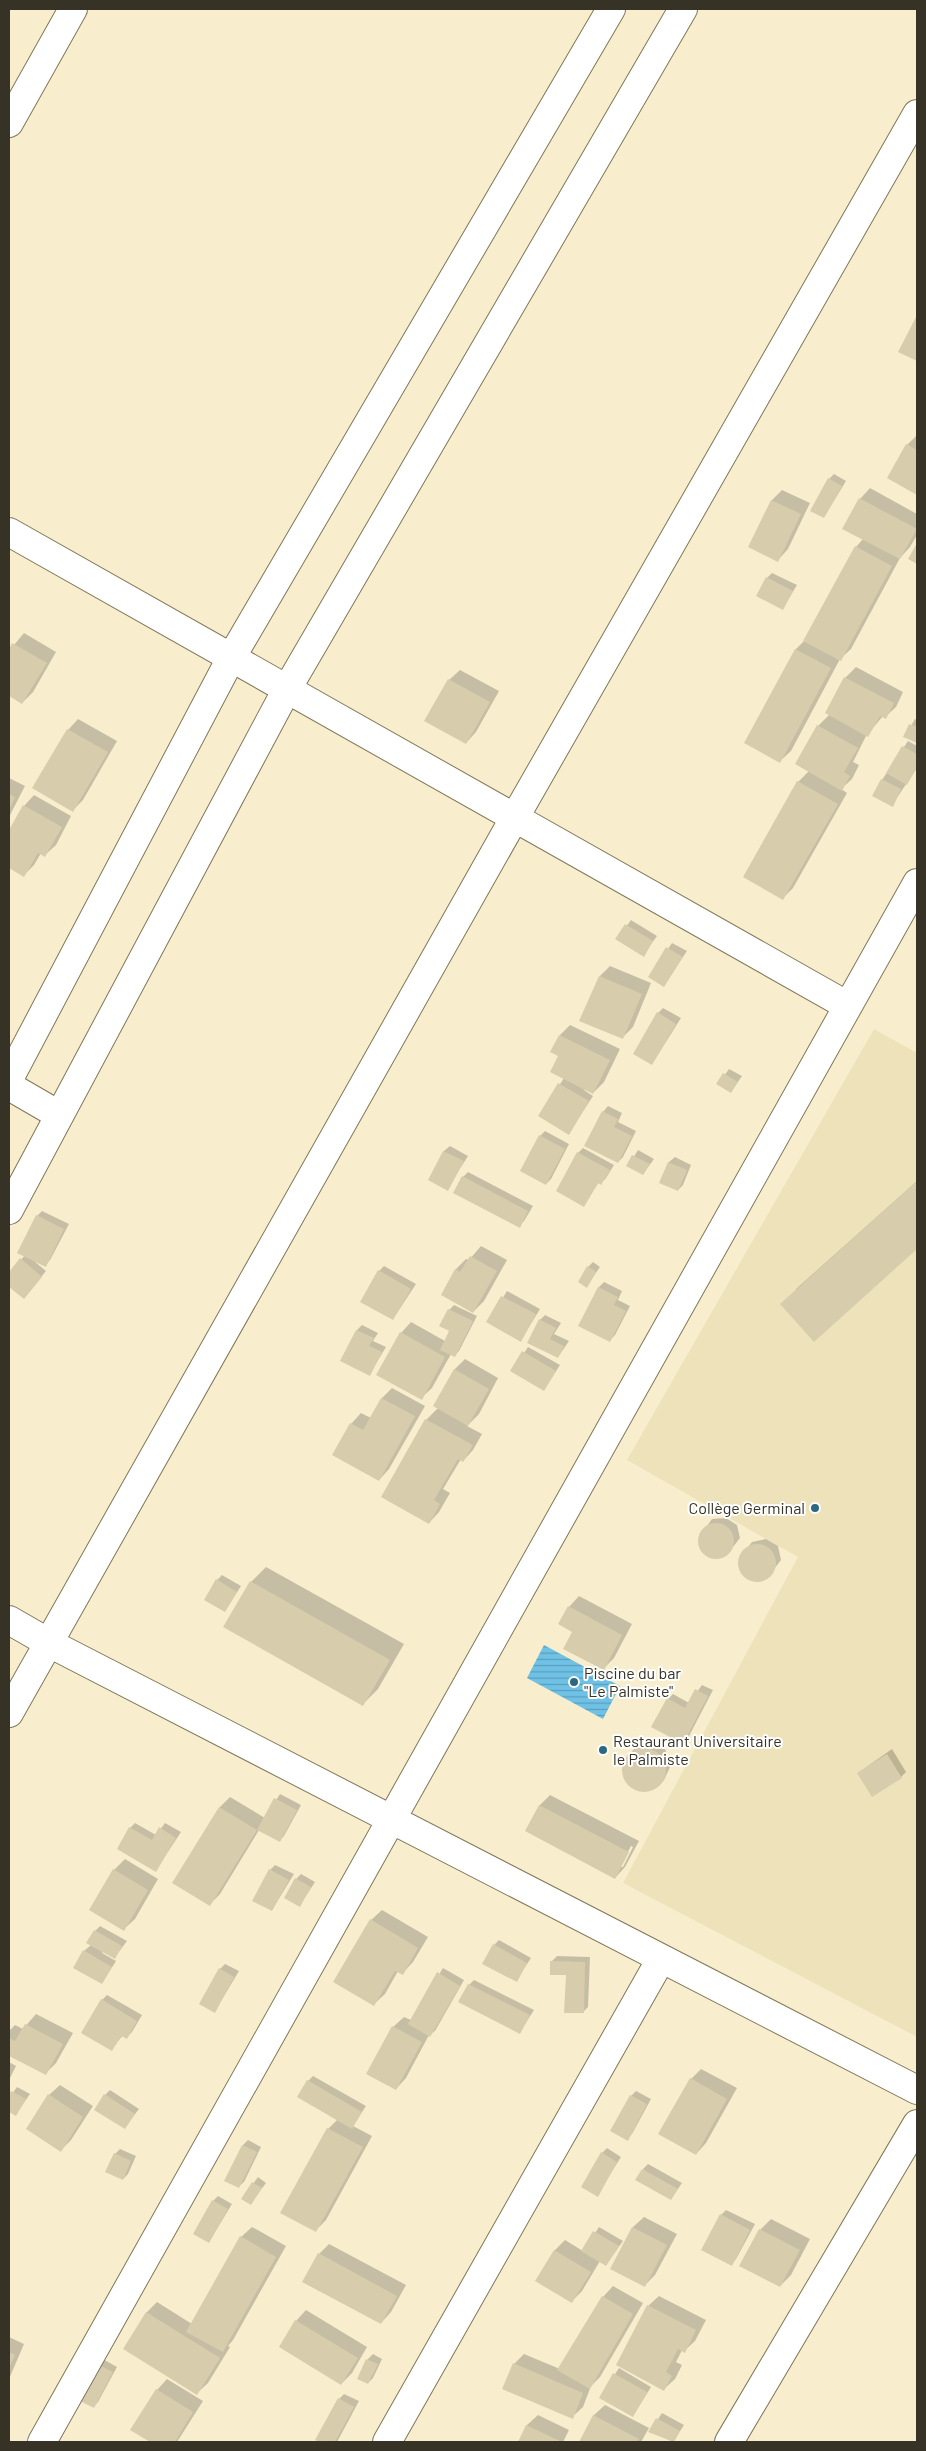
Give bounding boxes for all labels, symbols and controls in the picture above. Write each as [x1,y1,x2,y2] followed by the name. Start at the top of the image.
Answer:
[688,1498,805,1517] place label: Collège Germinal
[809,1502,821,1514] marker: Collège Germinal
[584,1663,681,1700] place label: Piscine du bar "Le Palmiste"
[568,1676,580,1688] marker: Piscine du bar "Le Palmiste"
[613,1731,782,1768] place label: Restaurant Universitaire le Palmiste
[597,1744,609,1756] marker: Restaurant Universitaire le Palmiste

